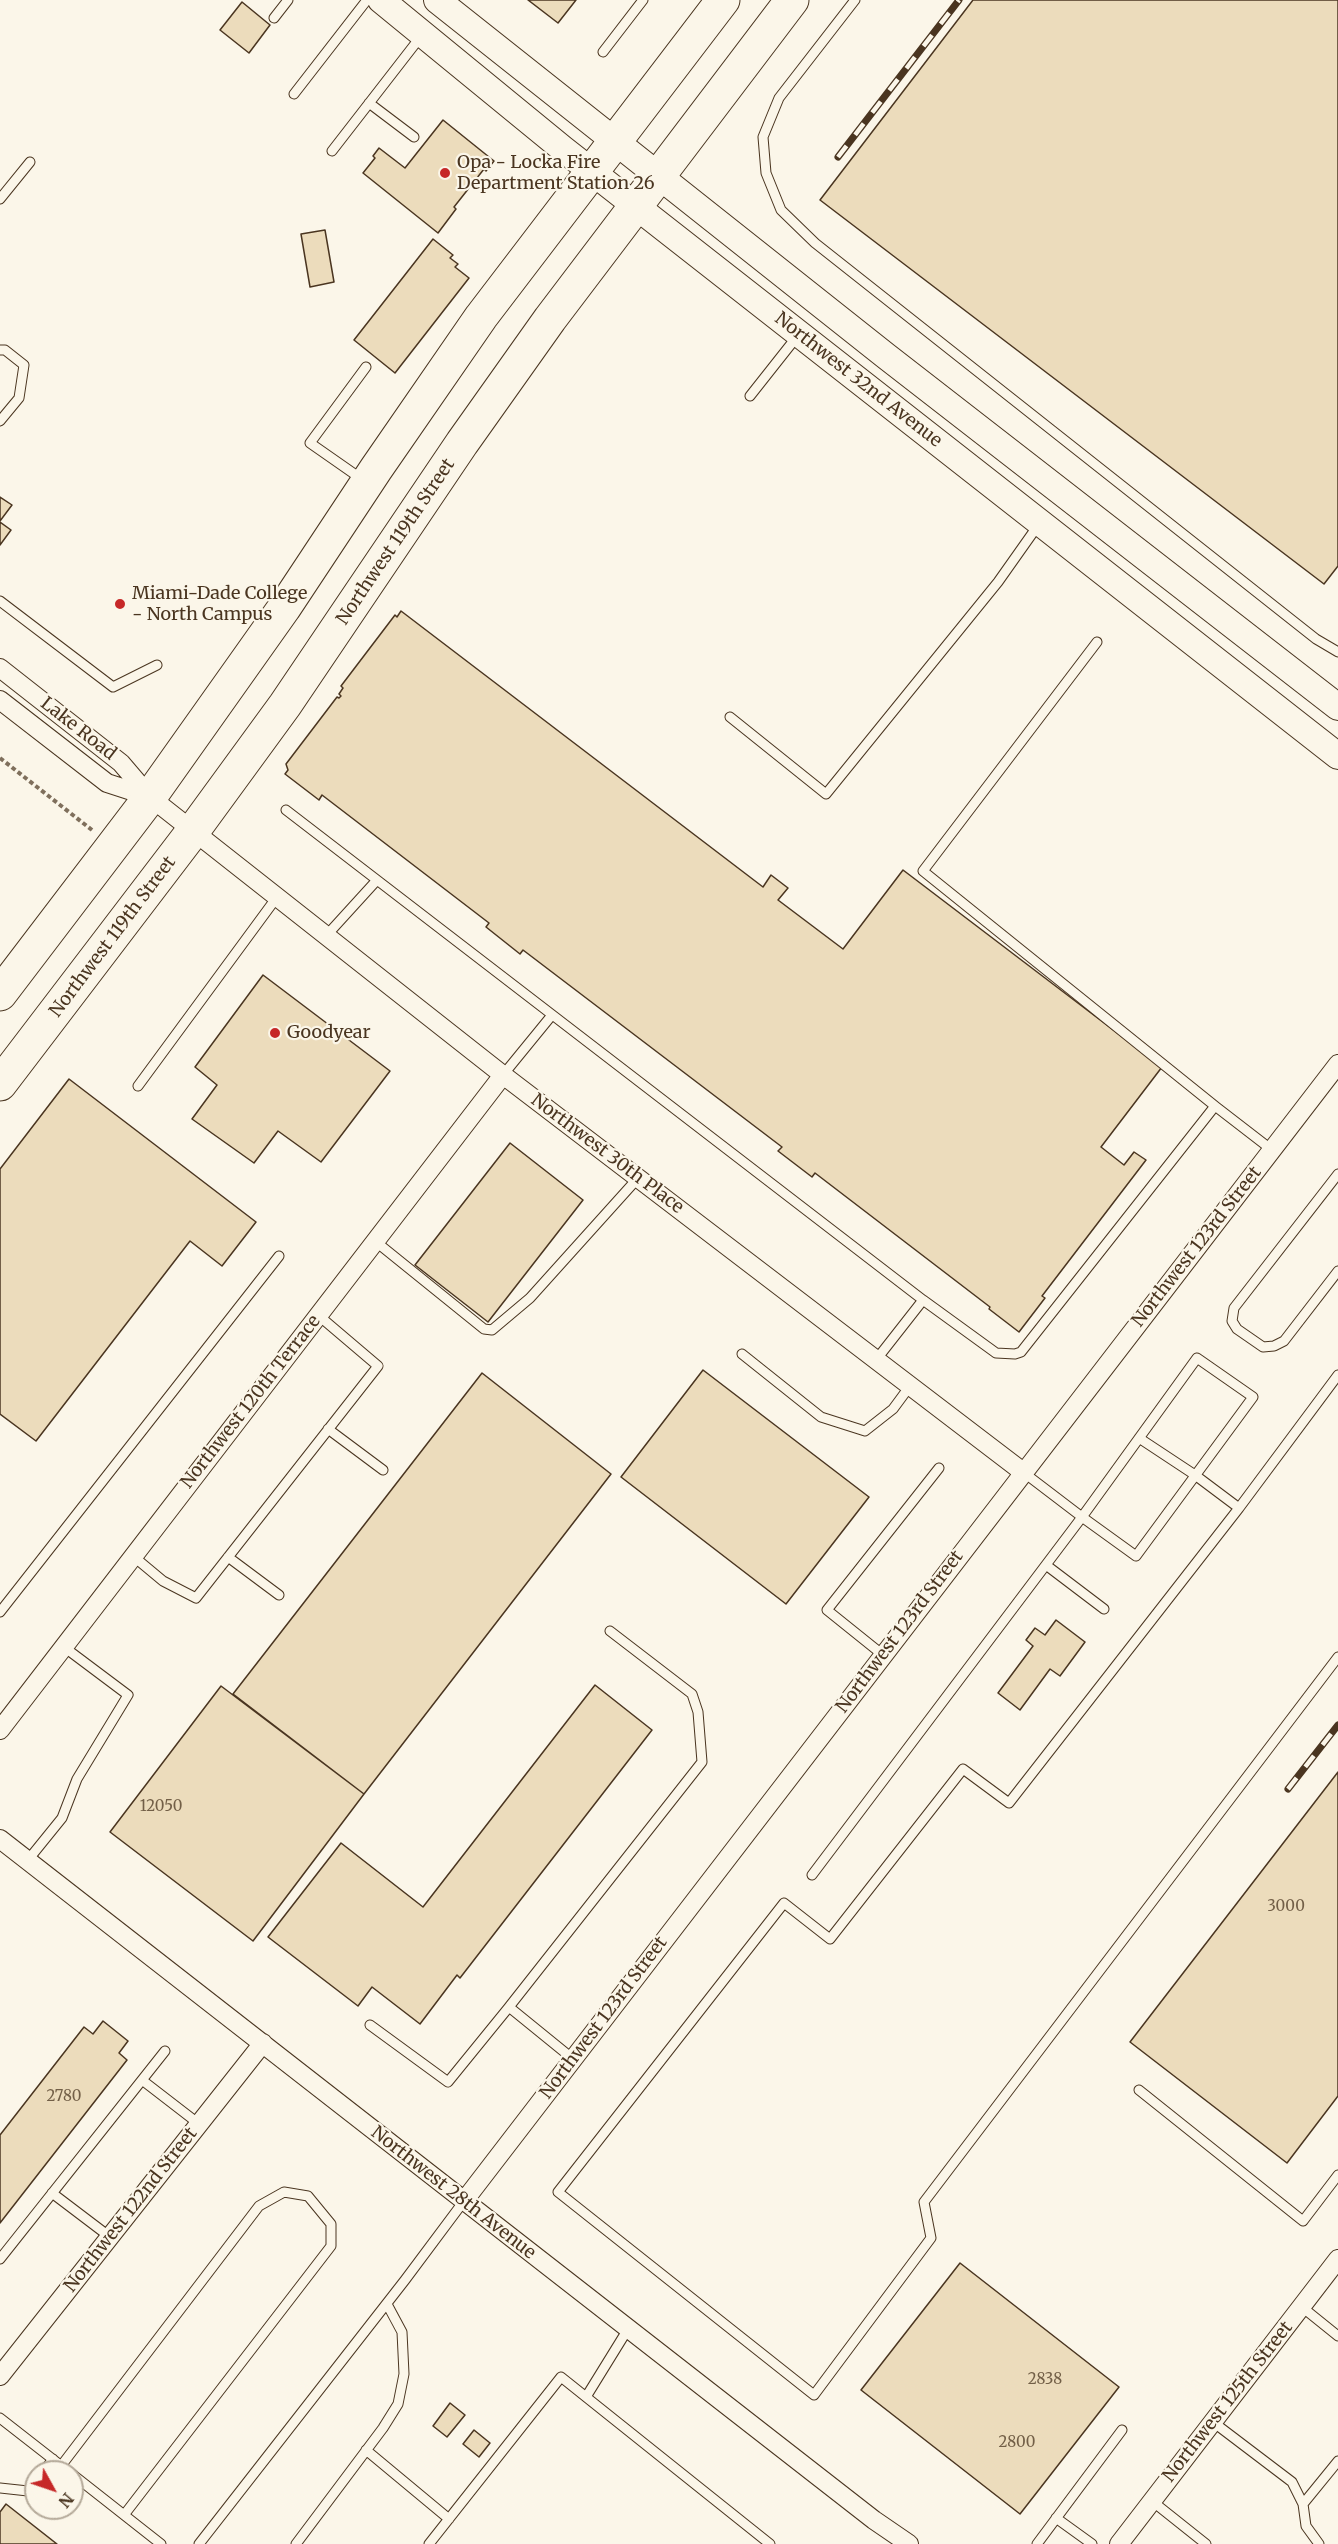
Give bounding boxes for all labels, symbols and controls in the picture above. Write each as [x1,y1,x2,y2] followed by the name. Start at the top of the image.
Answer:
[457,152,655,195] place label: Opa - Locka Fire Department Station 26
[438,166,452,180] marker: Opa - Locka Fire Department Station 26
[770,308,946,452] street label: Northwest 32nd Avenue
[332,455,460,629] street label: Northwest 119th Street
[132,583,307,626] place label: Miami-Dade College - North Campus
[113,597,127,611] marker: Miami-Dade College - North Campus
[36,693,120,765] street label: Lake Road
[45,852,181,1022] street label: Northwest 119th Street
[287,1022,371,1044] place label: Goodyear
[268,1026,282,1040] marker: Goodyear
[526,1090,688,1218] street label: Northwest 30th Place
[1128,1162,1266,1332] street label: Northwest 123rd Street
[177,1311,325,1493] street label: Northwest 120th Terrace
[832,1547,968,1717] street label: Northwest 123rd Street
[140,1798,182,1816] house number: 12050
[1267,1898,1305,1916] house number: 3000
[536,1933,672,2103] street label: Northwest 123rd Street
[46,2088,82,2106] house number: 2780
[366,2122,540,2264] street label: Northwest 28th Avenue
[60,2123,202,2297] street label: Northwest 122nd Street
[1159,2317,1297,2487] street label: Northwest 125th Street
[1028,2371,1062,2389] house number: 2838
[998,2434,1036,2452] house number: 2800
[24,2460,84,2520] north arrow
[55,2489,78,2512] text: N

